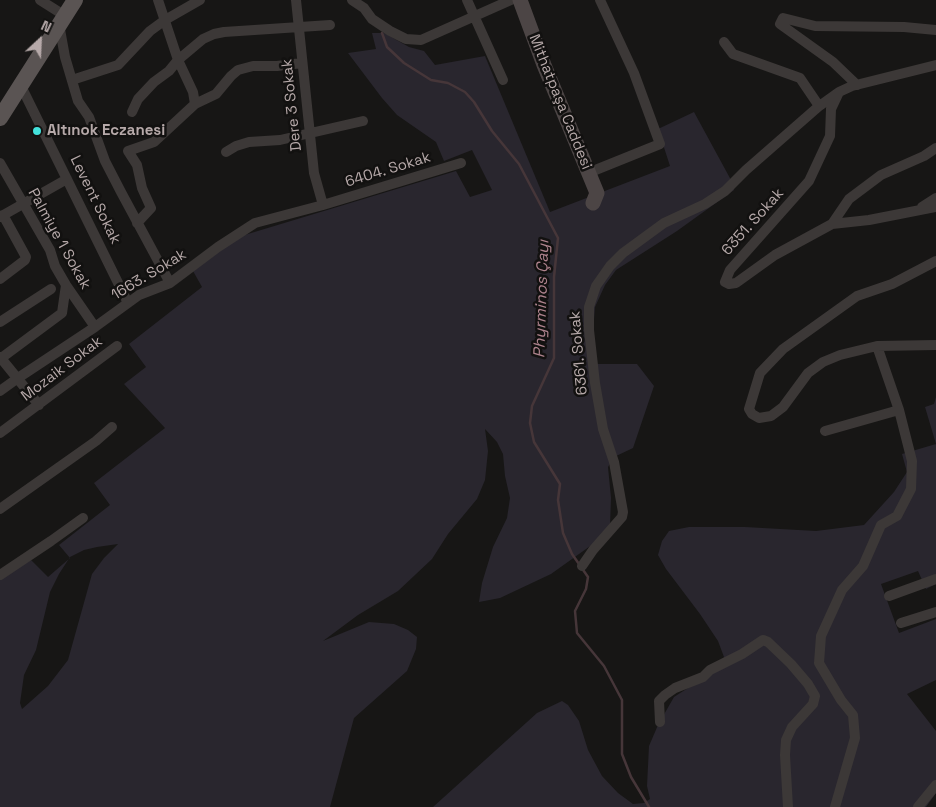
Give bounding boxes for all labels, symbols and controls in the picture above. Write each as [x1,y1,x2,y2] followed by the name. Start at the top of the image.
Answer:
[15,15,65,65] north arrow
[38,16,54,37] text: N
[525,32,595,172] street label: Mithatpaşa Caddesi
[278,58,306,152] street label: Dere 3 Sokak
[47,122,165,140] place label: Altınok Eczanesi
[31,125,43,137] marker: Altınok Eczanesi
[343,148,433,192] street label: 6404. Sokak
[66,153,124,247] street label: Levent Sokak
[24,185,94,293] street label: Palmiye 1 Sokak
[718,185,788,259] street label: 6351. Sokak
[530,240,554,358] water label: Phyrminos Çayı
[108,246,190,304] street label: 1663. Sokak
[566,310,592,396] street label: 6361. Sokak
[18,333,106,405] street label: Mozaik Sokak

